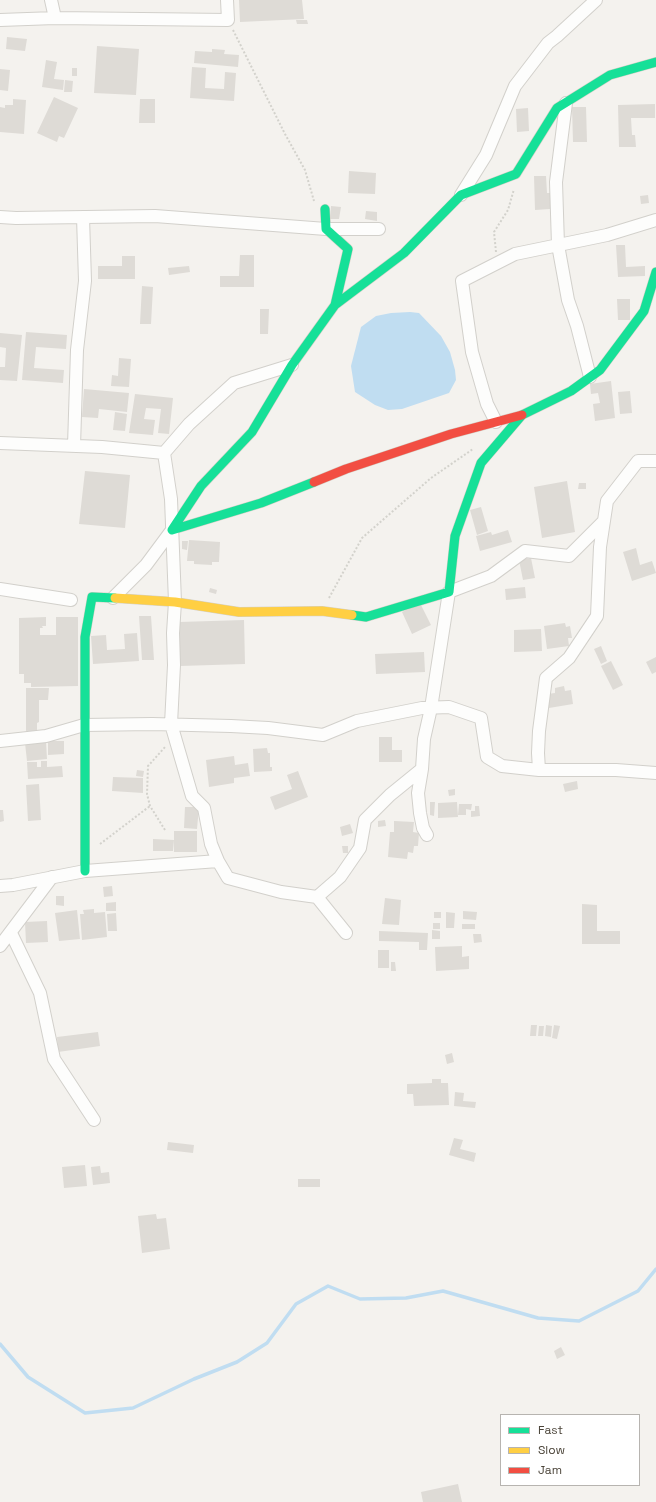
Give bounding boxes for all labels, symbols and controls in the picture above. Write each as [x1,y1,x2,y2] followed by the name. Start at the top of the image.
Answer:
[500,1414,640,1486] legend
[538,1422,563,1438] text: Fast
[538,1442,565,1458] text: Slow
[538,1462,562,1478] text: Jam

